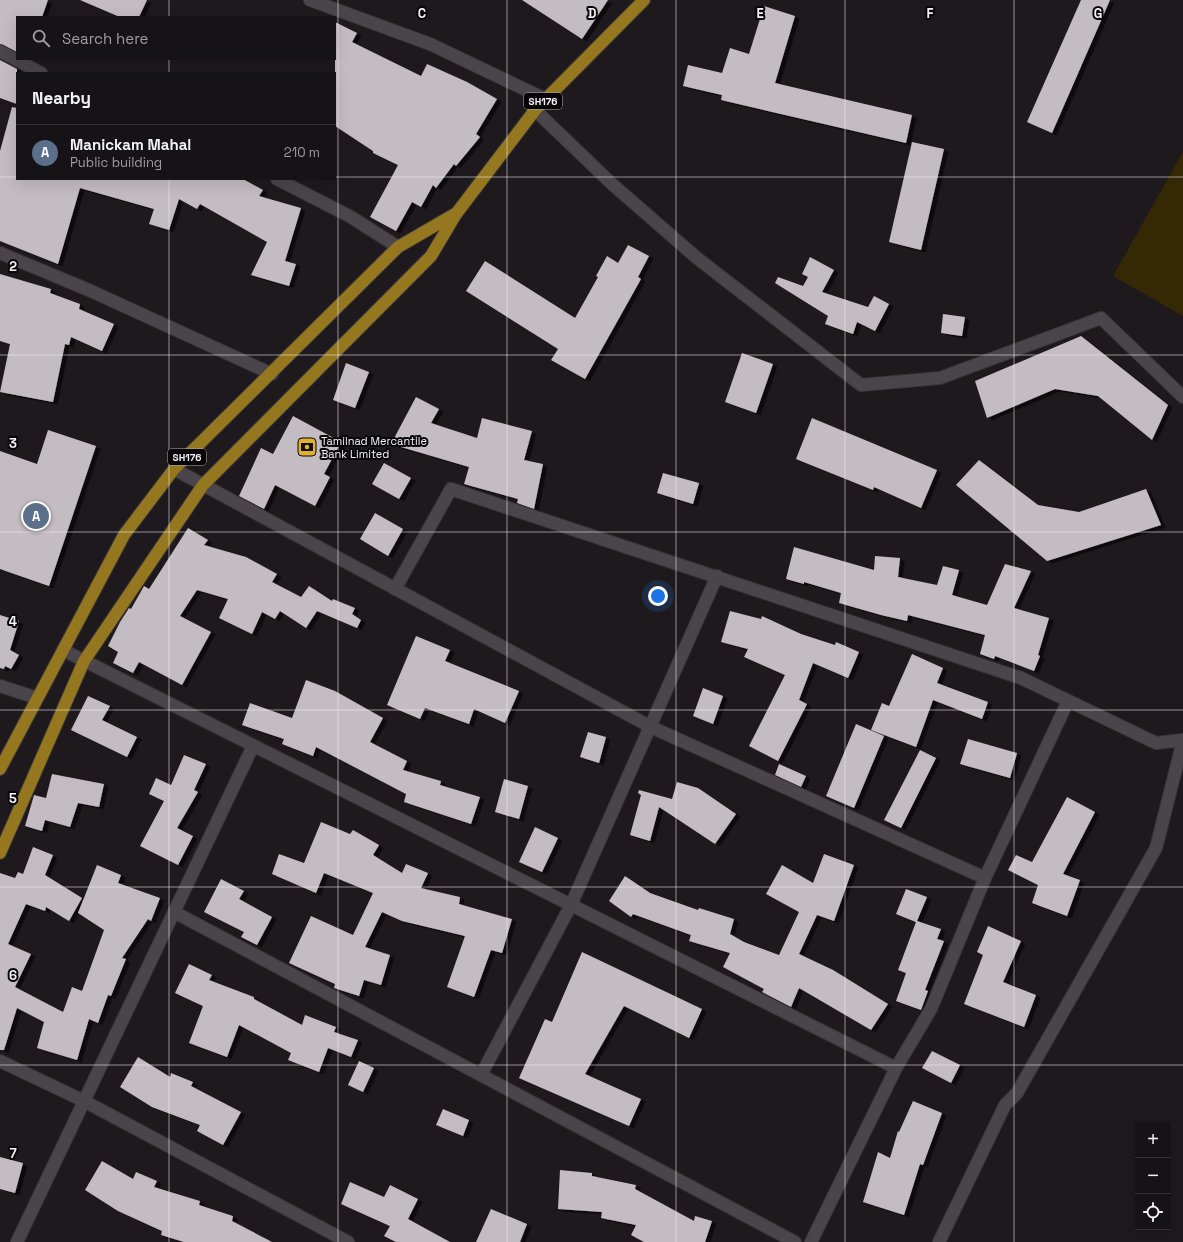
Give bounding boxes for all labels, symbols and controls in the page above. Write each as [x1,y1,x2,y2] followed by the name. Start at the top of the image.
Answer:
[418,5,426,22] text: C
[588,5,597,22] text: D
[756,5,764,22] text: E
[927,5,934,22] text: F
[1094,5,1102,22] text: G
[16,16,336,60] search box
[30,27,52,49] icon: search
[62,29,148,48] text: Search here
[32,87,91,109] text: Nearby
[524,93,562,109] road number: SH176
[70,135,191,154] text: Manickam Mahal
[41,144,49,161] text: A
[284,144,320,161] text: 210 m
[70,154,162,171] text: Public building
[9,258,17,275] text: 2
[321,434,427,461] place label: Tamilnad Mercantile Bank Limited
[9,435,17,452] text: 3
[296,436,318,458] bank icon: Tamilnad Mercantile Bank Limited
[168,449,206,465] road number: SH176
[23,501,49,531] pin: A
[648,586,668,606] your location
[9,613,17,630] text: 4
[9,790,17,807] text: 5
[9,967,17,984] text: 6
[1135,1122,1171,1230] map controls
[1135,1122,1171,1158] button: +
[9,1145,17,1162] text: 7
[1135,1158,1171,1194] button: −
[1135,1194,1171,1230] button: locate

